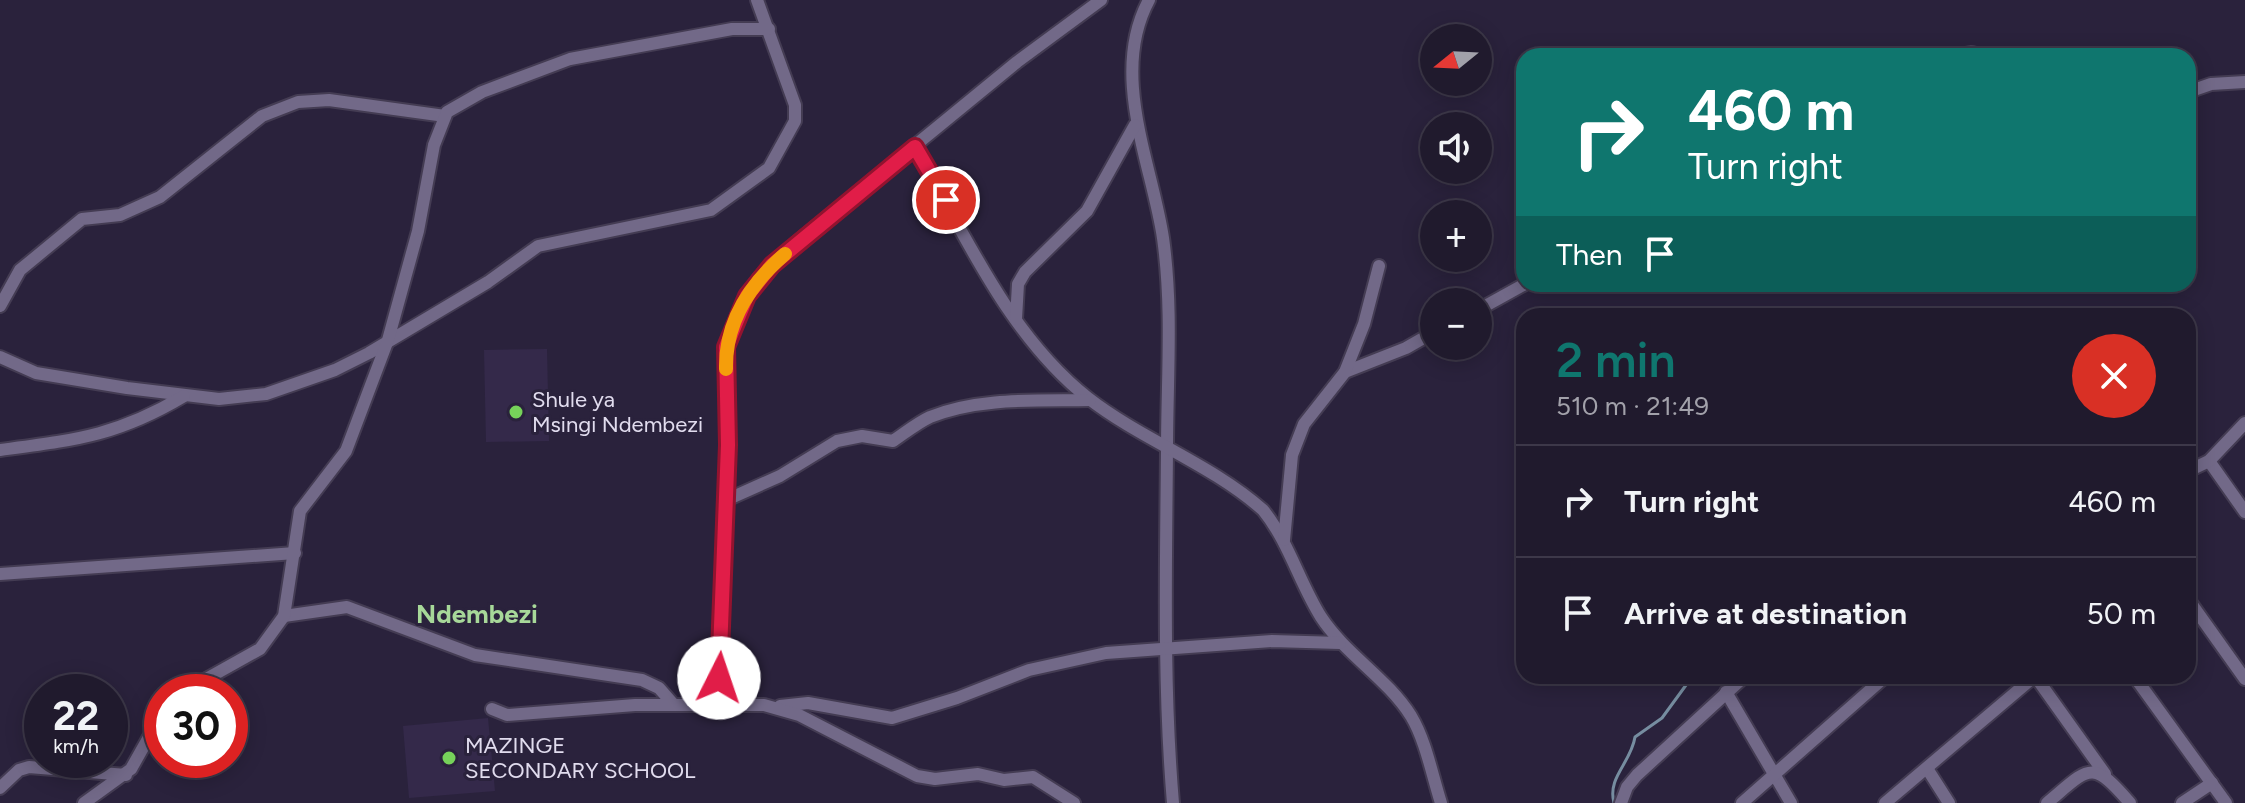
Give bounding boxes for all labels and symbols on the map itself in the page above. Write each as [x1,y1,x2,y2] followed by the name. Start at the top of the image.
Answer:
[1420,24,1492,96] north arrow
[912,166,980,234] pin
[532,386,703,438] place label: Shule ya Msingi Ndembezi
[507,403,525,421] marker: Shule ya Msingi Ndembezi
[416,598,538,630] district label: Ndembezi
[677,636,761,720] position arrow
[144,674,248,778] speed limit sign: 30
[465,732,696,784] place label: MAZINGE SECONDARY SCHOOL
[440,749,458,767] marker: MAZINGE SECONDARY SCHOOL

